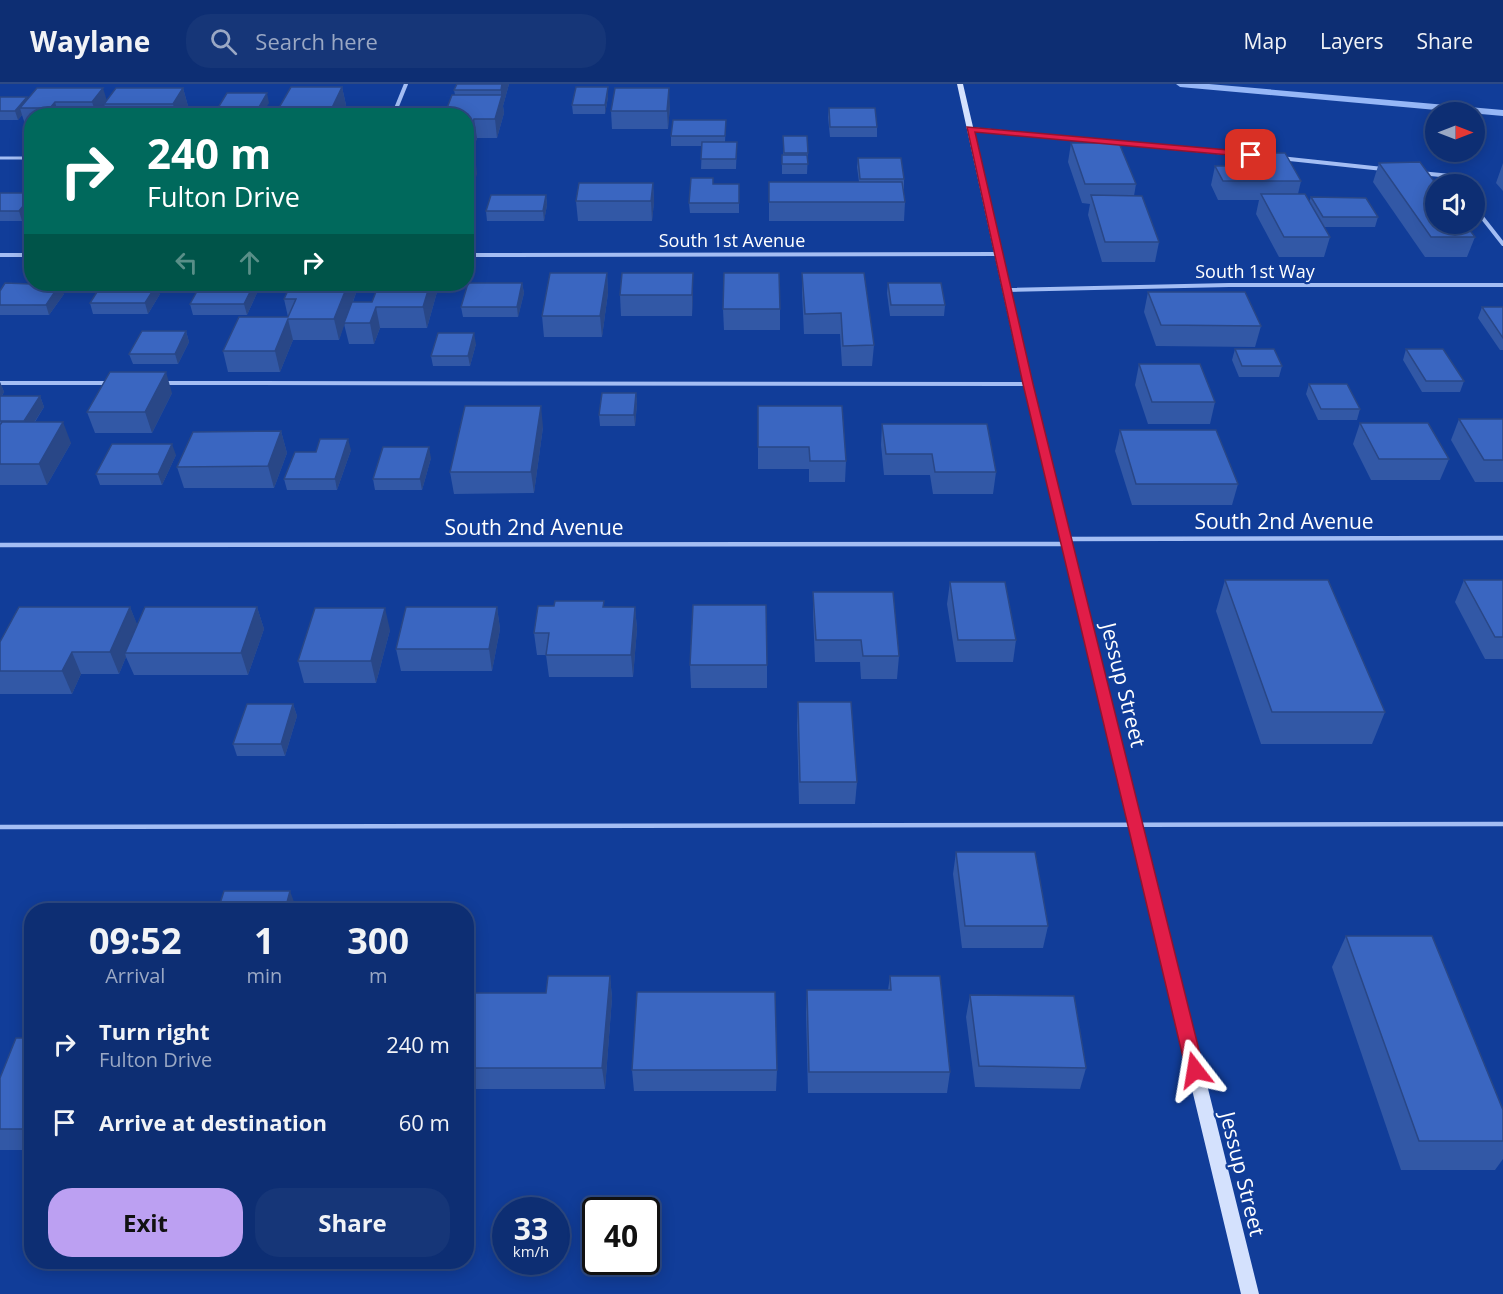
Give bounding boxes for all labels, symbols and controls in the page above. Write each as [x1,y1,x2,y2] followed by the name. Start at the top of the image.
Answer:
[186,14,606,68] search box
[30,22,150,60] text: Waylane
[207,25,240,58] icon: search
[255,26,378,56] text: Search here
[1244,27,1287,55] text: Map
[1320,27,1384,55] text: Layers
[1417,27,1473,55] text: Share
[1425,102,1485,162] north arrow
[1425,102,1485,234] map controls
[147,124,271,181] text: 240 m
[1225,129,1276,180] pin
[48,132,126,210] icon: right
[1234,138,1267,171] icon: arrive
[1425,174,1485,234] button: sound
[147,178,300,215] text: Fulton Drive
[659,228,805,252] street label: South 1st Avenue
[170,246,203,279] icon: left
[233,246,266,279] icon: ahead
[296,246,329,279] icon: right
[1195,259,1316,283] street label: South 1st Way
[1194,507,1374,535] street label: South 2nd Avenue
[444,513,624,541] street label: South 2nd Avenue
[1095,618,1153,750] street label: Jessup Street
[89,916,182,965] text: 09:52
[254,916,275,965] text: 1
[347,916,409,965] text: 300
[105,962,165,989] text: Arrival
[246,962,282,989] text: min
[369,962,387,989] text: m
[99,1016,210,1046] text: Turn right
[48,1028,81,1061] icon: right
[386,1029,450,1059] text: 240 m
[1163,1038,1227,1102] position arrow
[99,1046,212,1073] text: Fulton Drive
[48,1106,81,1139] icon: arrive
[99,1107,327,1137] text: Arrive at destination
[399,1107,450,1137] text: 60 m
[1214,1107,1272,1239] street label: Jessup Street
[48,1188,243,1257] button: Exit
[255,1188,450,1257] button: Share
[582,1197,660,1275] speed limit sign: 40
[514,1208,548,1249] text: 33
[513,1241,549,1261] text: km/h

